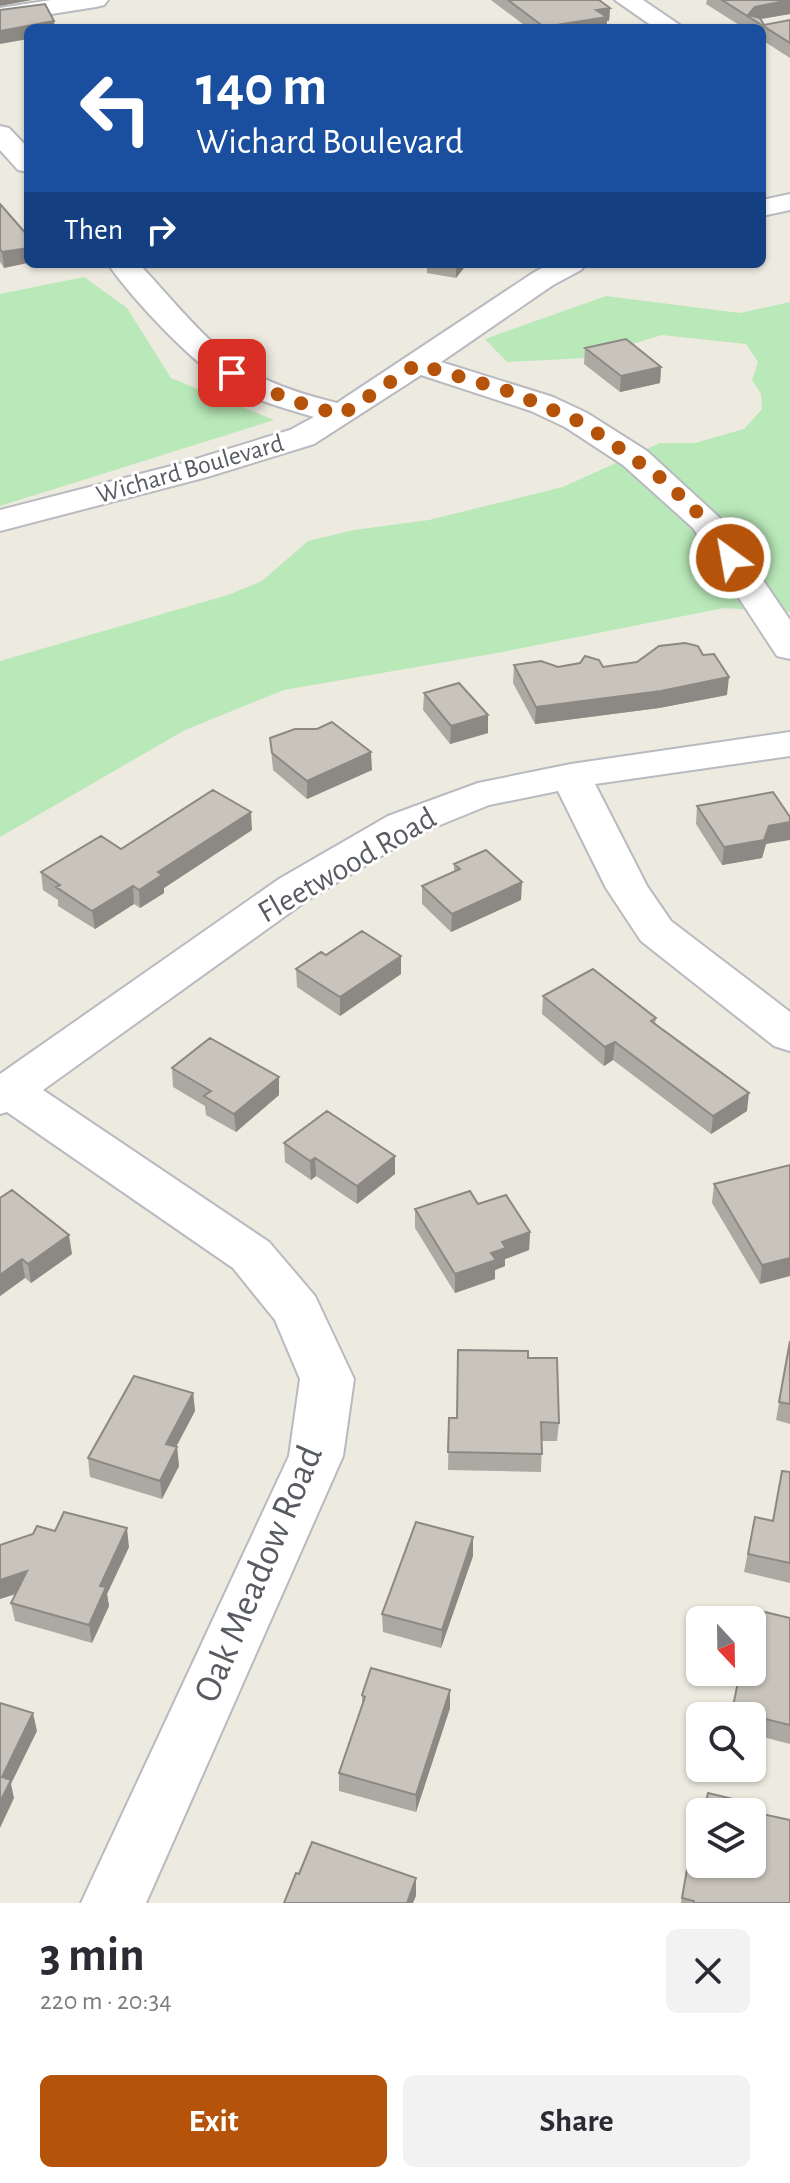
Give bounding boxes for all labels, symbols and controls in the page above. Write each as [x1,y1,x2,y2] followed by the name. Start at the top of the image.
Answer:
[64,56,168,160] icon: left
[196,59,327,115] text: 140 m
[196,124,464,160] text: Wichard Boulevard
[139,208,183,252] icon: right
[64,215,123,245] text: Then
[198,339,266,407] pin
[210,351,254,395] icon: arrive
[94,430,286,508] street label: Wichard Boulevard
[688,516,772,600] position arrow
[253,801,441,929] street label: Fleetwood Road
[188,1440,330,1708] street label: Oak Meadow Road
[686,1606,766,1686] north arrow
[686,1606,766,1878] map controls
[686,1702,766,1782] button: search
[686,1798,766,1878] button: layers
[666,1929,750,2013] button: close
[40,1932,145,1980] text: 3 min
[40,1988,172,2014] text: 220 m · 20:34
[40,2075,387,2167] button: Exit
[403,2075,750,2167] button: Share

